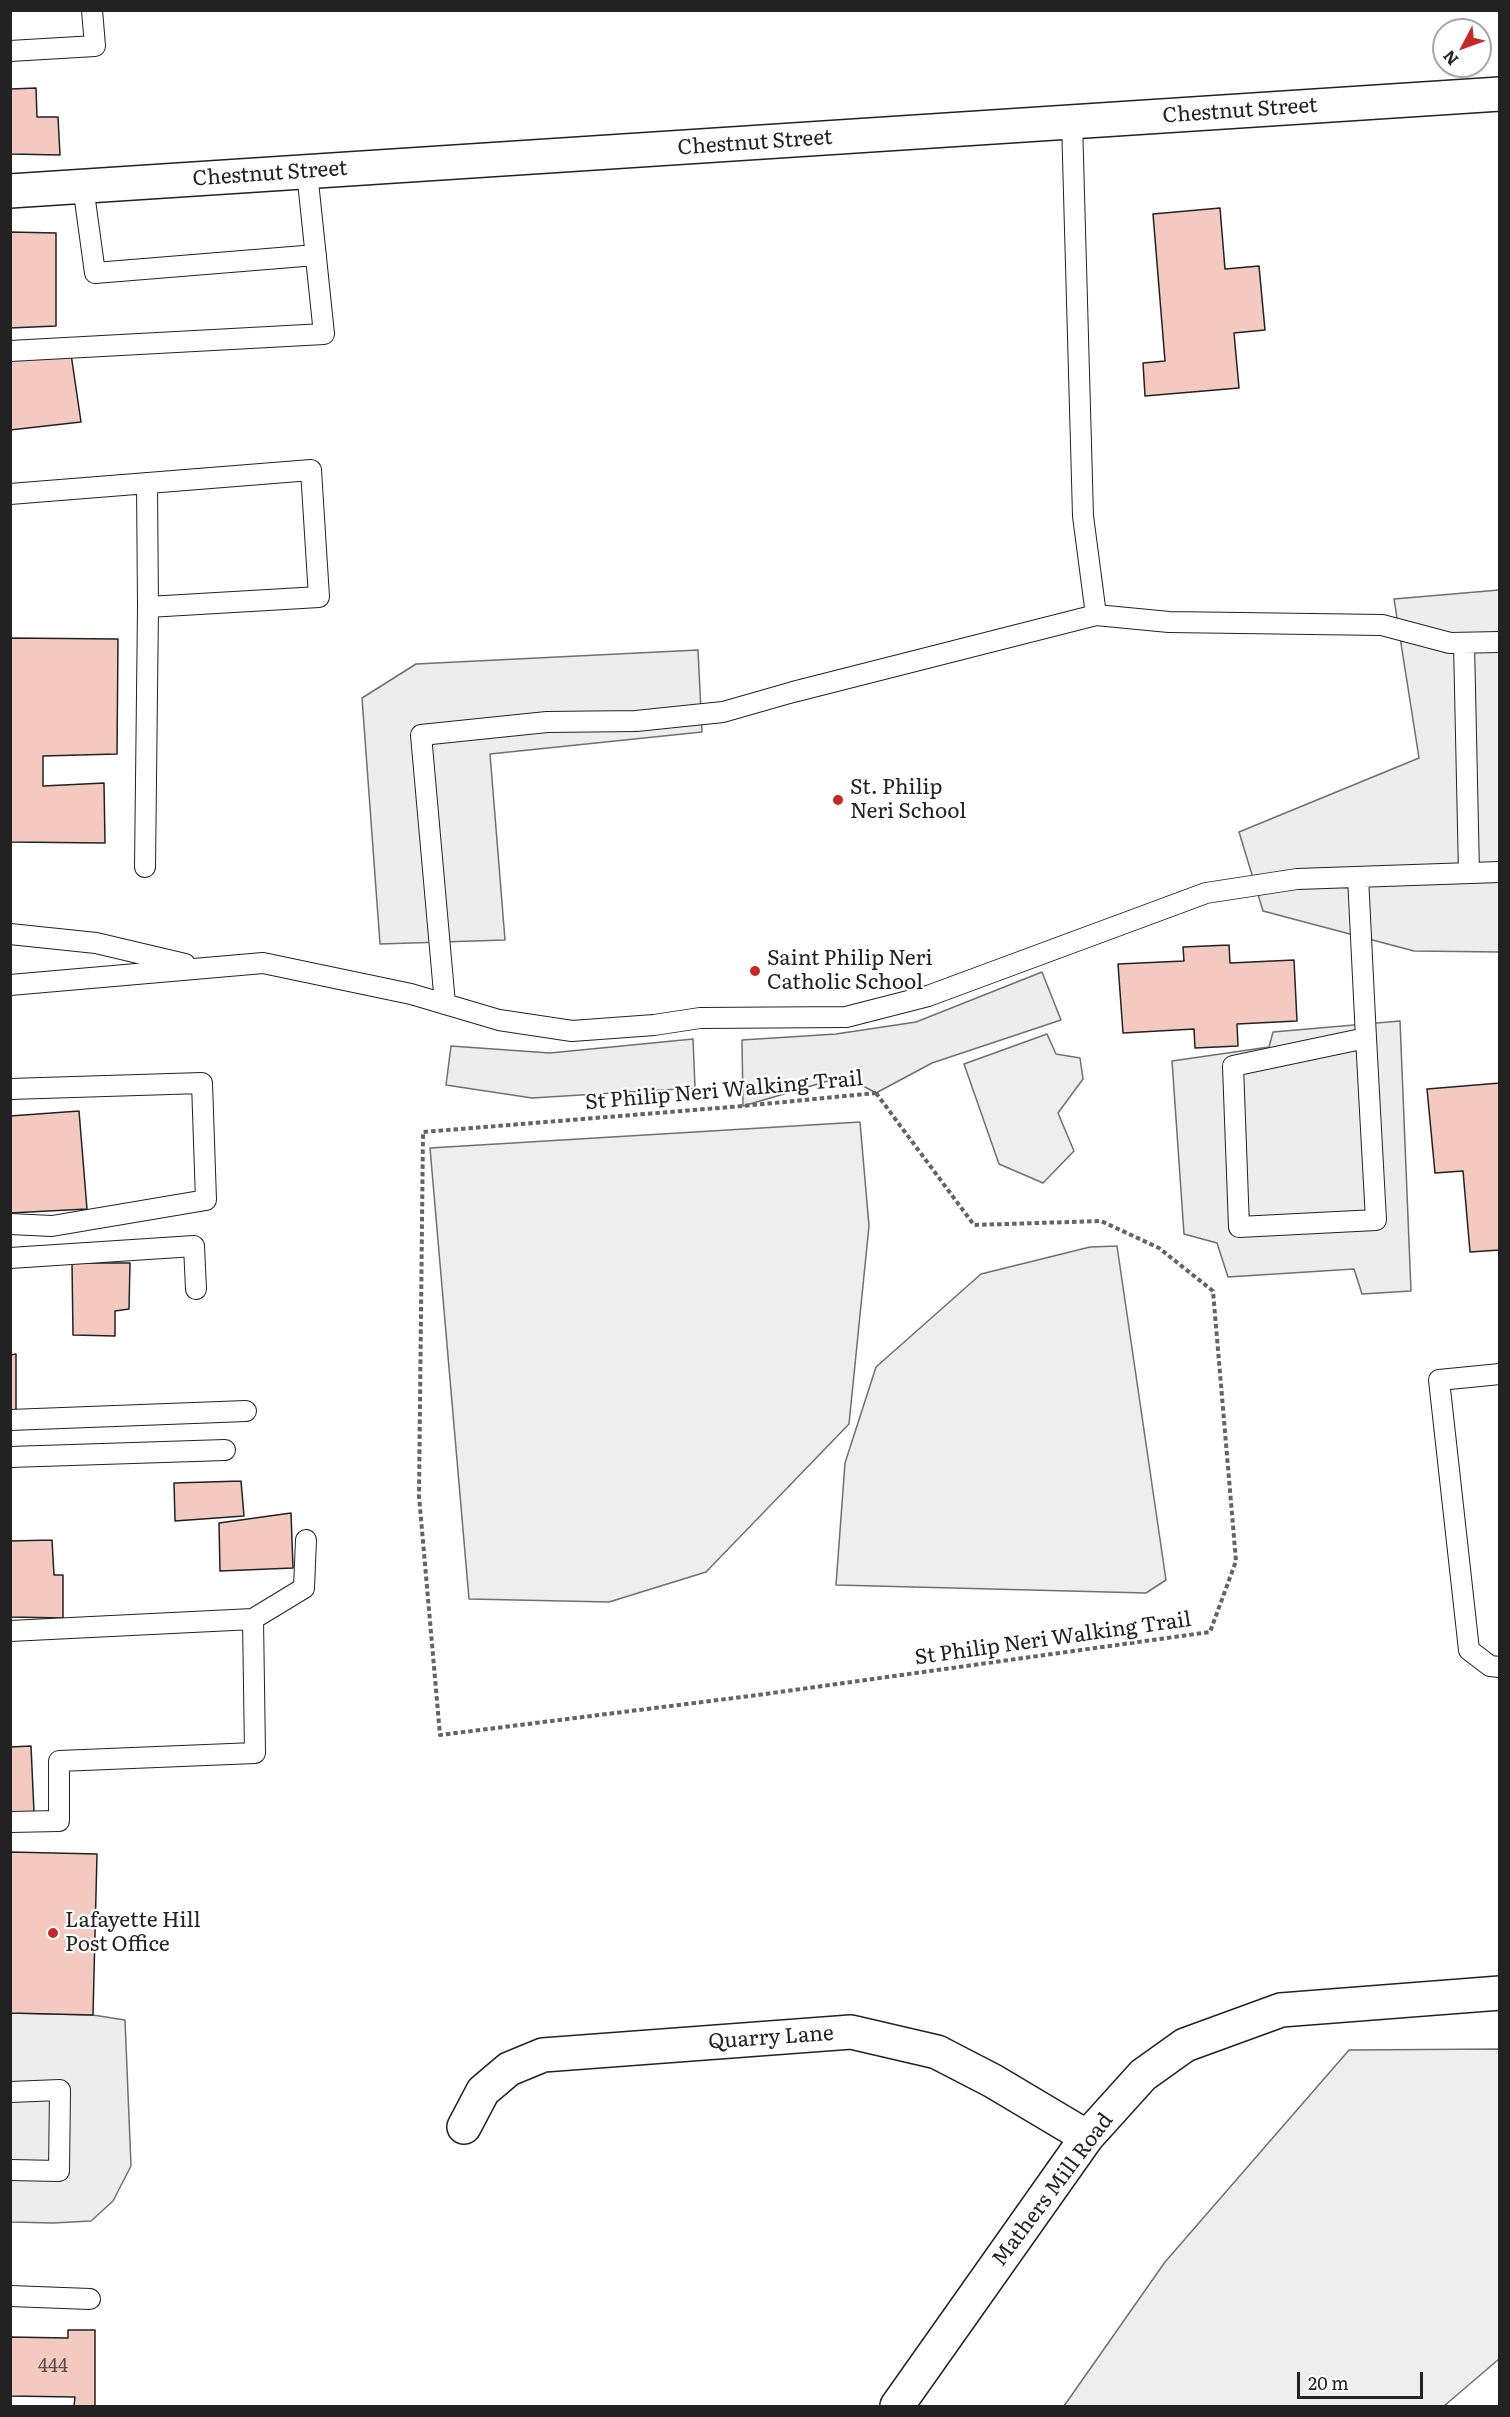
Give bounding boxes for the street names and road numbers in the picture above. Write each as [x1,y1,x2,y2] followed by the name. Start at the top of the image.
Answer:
[1162,93,1318,129] street label: Chestnut Street
[677,125,833,161] street label: Chestnut Street
[192,156,348,192] street label: Chestnut Street
[584,1066,864,1116] street label: St Philip Neri Walking Trail
[913,1607,1193,1671] street label: St Philip Neri Walking Trail
[707,2021,835,2055] street label: Quarry Lane
[987,2109,1119,2271] street label: Mathers Mill Road

